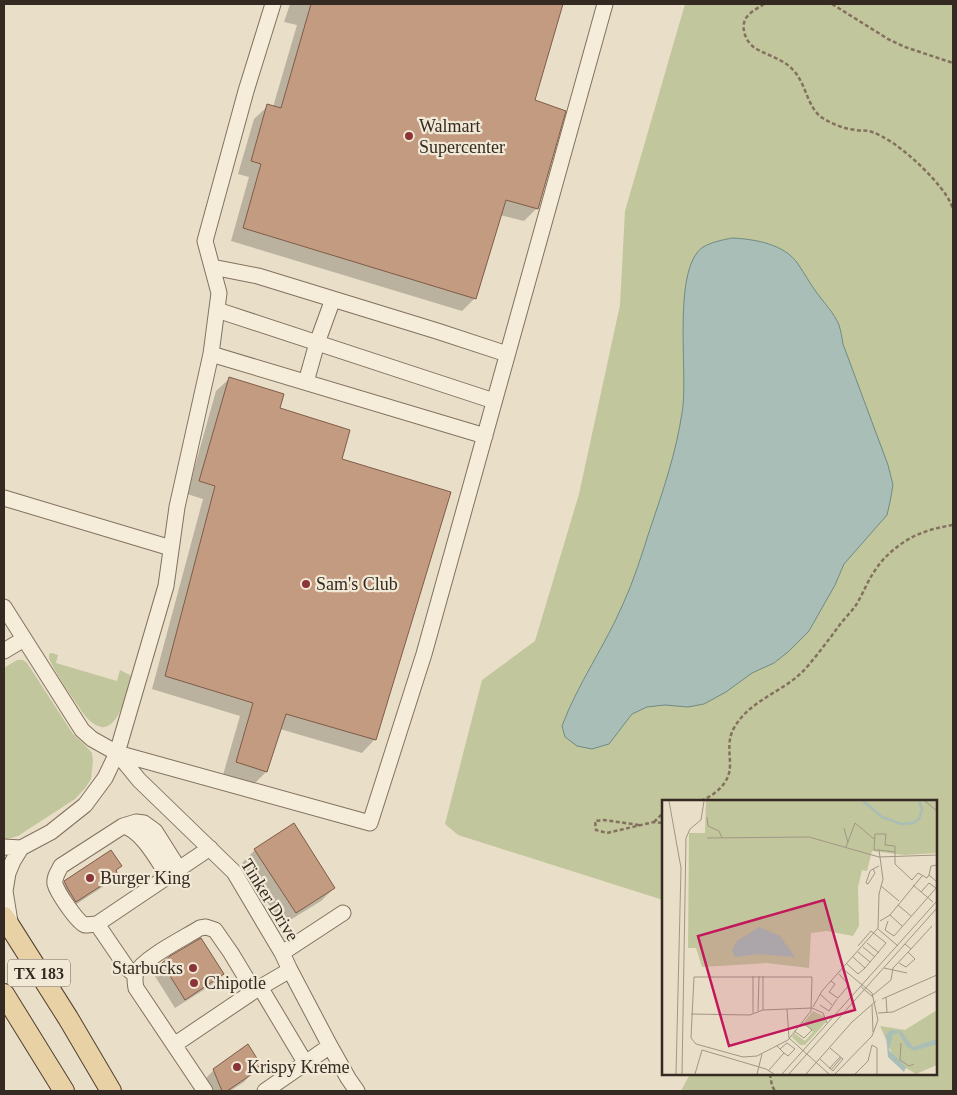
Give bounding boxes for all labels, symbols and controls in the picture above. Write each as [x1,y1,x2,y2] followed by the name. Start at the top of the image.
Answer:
[419,116,505,157] place label: Walmart Supercenter
[403,130,415,142] marker: Walmart Supercenter
[316,574,398,594] place label: Sam's Club
[300,578,312,590] marker: Sam's Club
[662,800,937,1075] inset map
[237,855,303,945] street label: Tinker Drive
[100,868,190,888] place label: Burger King
[84,872,96,884] marker: Burger King
[112,958,183,978] place label: Starbucks
[8,960,70,986] road number: TX 183
[187,962,199,974] marker: Starbucks
[204,973,266,993] place label: Chipotle
[188,977,200,989] marker: Chipotle
[247,1057,349,1077] place label: Krispy Kreme
[231,1061,243,1073] marker: Krispy Kreme

